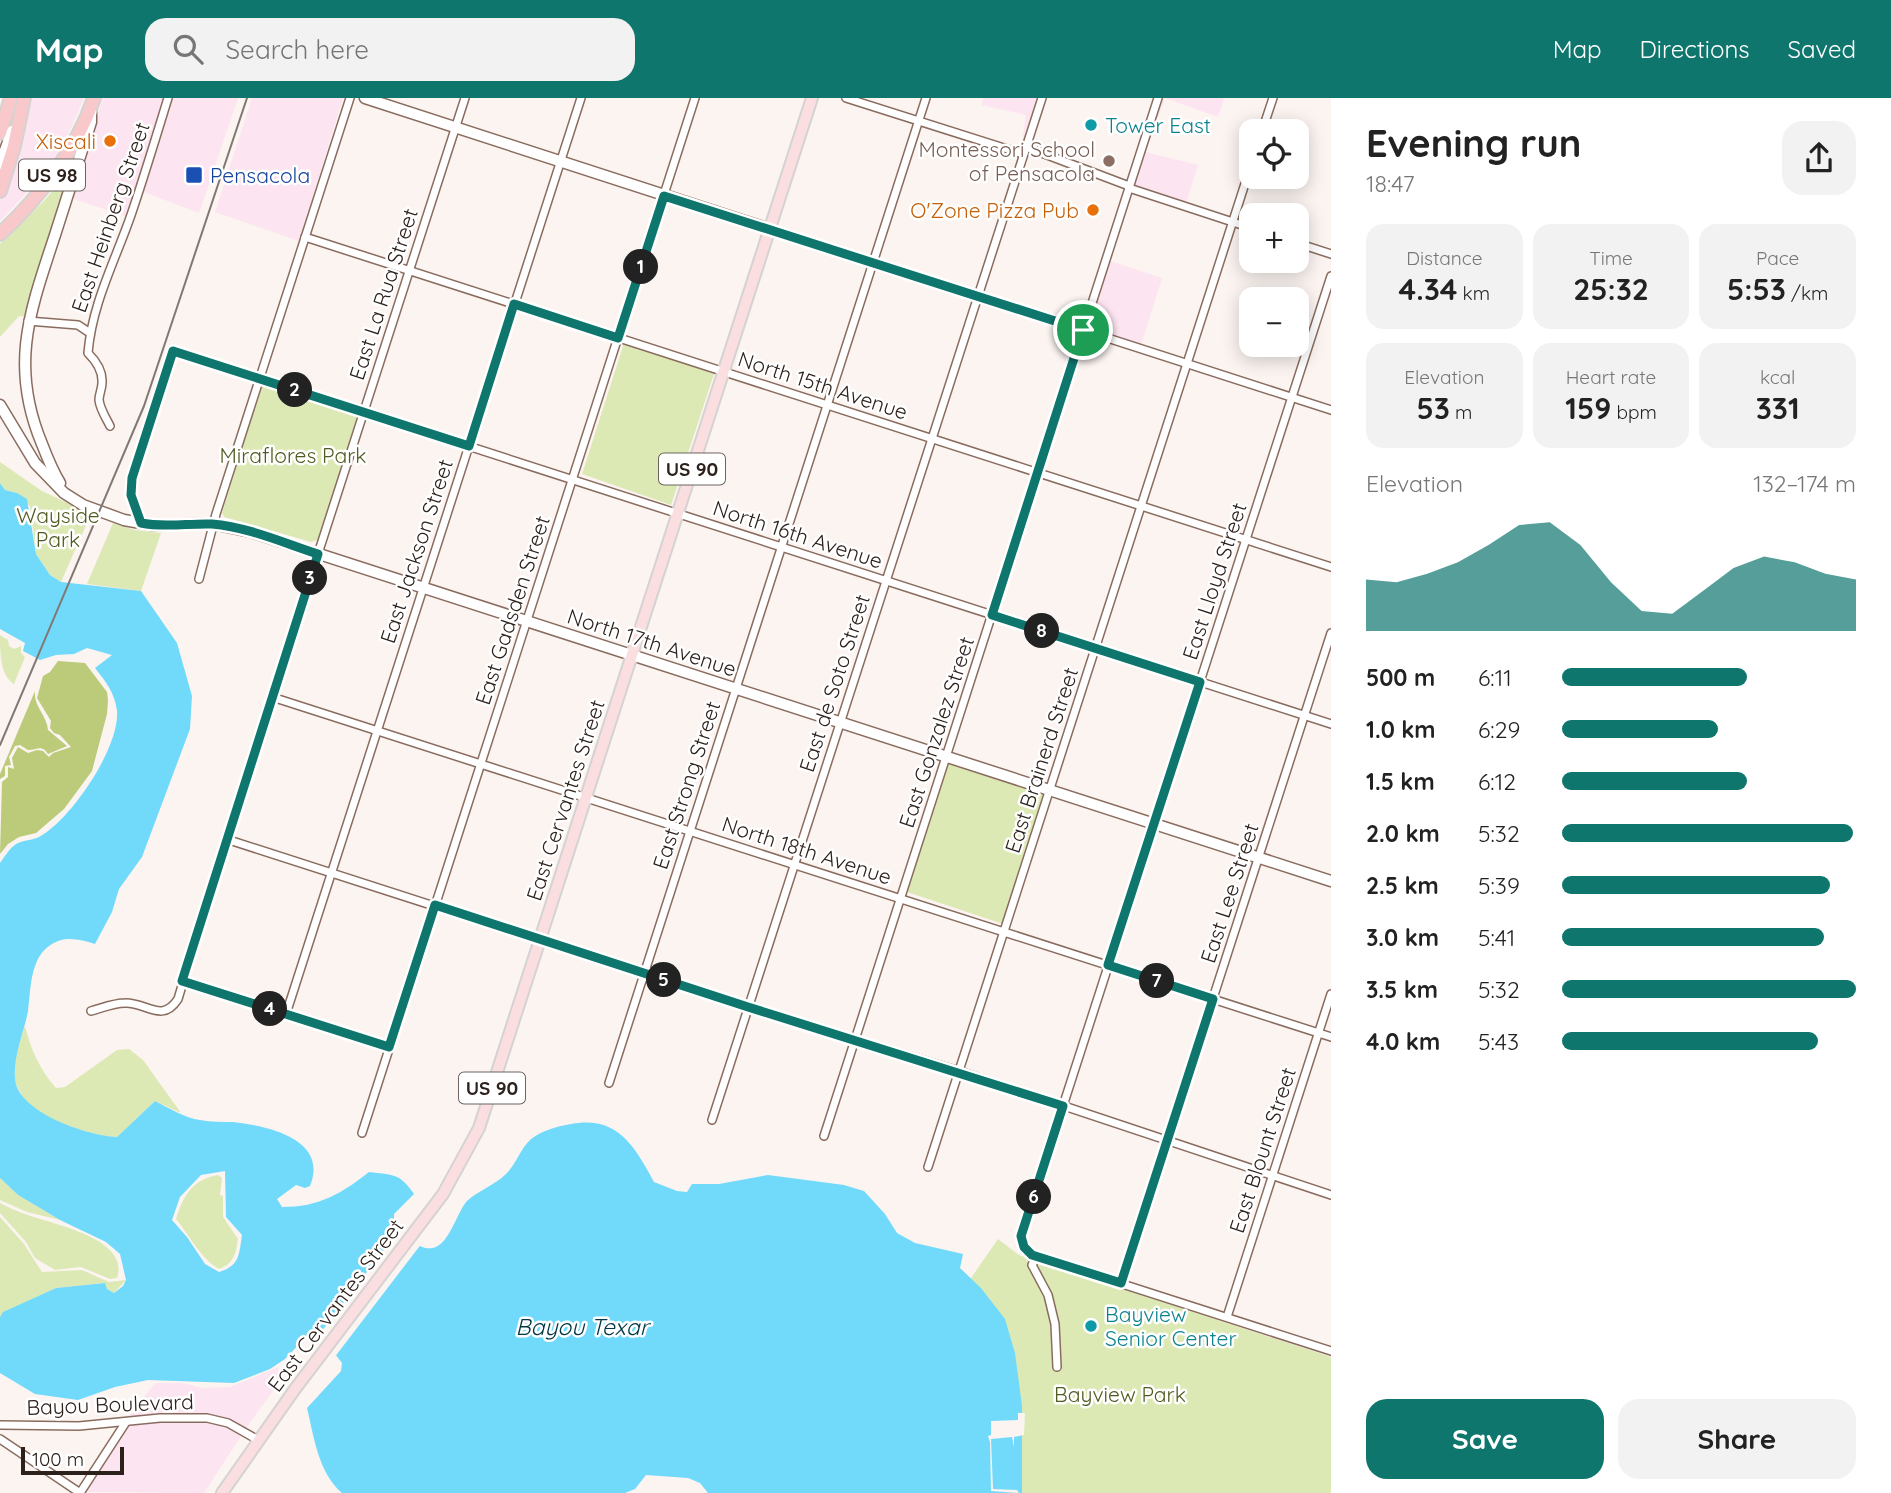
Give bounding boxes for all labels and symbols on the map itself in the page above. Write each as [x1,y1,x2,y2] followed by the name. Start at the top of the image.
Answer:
[1105,112,1211,138] place label: Tower East
[1083,117,1099,133] marker: Tower East
[65,118,155,316] street label: East Heinberg Street
[36,128,96,154] place label: Xiscali
[102,133,118,149] marker: Xiscali
[918,136,1095,186] place label: Montessori School of Pensacola
[1101,153,1117,169] marker: Montessori School of Pensacola
[19,159,85,190] road number: US 98
[210,162,310,188] place label: Pensacola
[184,165,204,185] marker: Pensacola
[910,197,1079,223] place label: O'Zone Pizza Pub
[1085,202,1101,218] marker: O'Zone Pizza Pub
[343,205,423,383] street label: East La Rua Street
[624,250,658,284] pin: 1
[1053,300,1113,360] pin
[735,345,911,425] street label: North 15th Avenue
[278,372,312,408] pin: 2
[220,442,367,468] park label: Miraflores Park
[659,454,725,484] road number: US 90
[374,456,458,646] street label: East Jackson Street
[710,494,886,574] street label: North 16th Avenue
[1176,499,1252,663] street label: East Lloyd Street
[16,502,100,552] park label: Wayside Park
[469,512,555,708] street label: East Gadsden Street
[292,560,328,596] pin: 3
[793,591,875,775] street label: East de Soto Street
[564,602,740,682] street label: North 17th Avenue
[1024,614,1060,648] pin: 8
[893,633,979,831] street label: East Gonzalez Street
[999,664,1083,856] street label: East Brainerd Street
[520,696,610,904] street label: East Cervantes Street
[647,698,725,872] street label: East Strong Street
[719,810,895,890] street label: North 18th Avenue
[1194,820,1264,966] street label: East Lee Street
[646,962,682,998] pin: 5
[1140,964,1174,998] pin: 7
[252,992,288,1026] pin: 4
[1223,1064,1301,1236] street label: East Blount Street
[459,1072,525,1104] road number: US 90
[1016,1180,1052,1214] pin: 6
[261,1213,409,1397] street label: East Cervantes Street
[1105,1301,1236,1351] place label: Bayview Senior Center
[516,1312,652,1341] water label: Bayou Texar
[1083,1318,1099,1334] marker: Bayview Senior Center
[1054,1381,1186,1407] park label: Bayview Park
[26,1388,194,1420] street label: Bayou Boulevard
[21,1444,124,1476] scale bar

